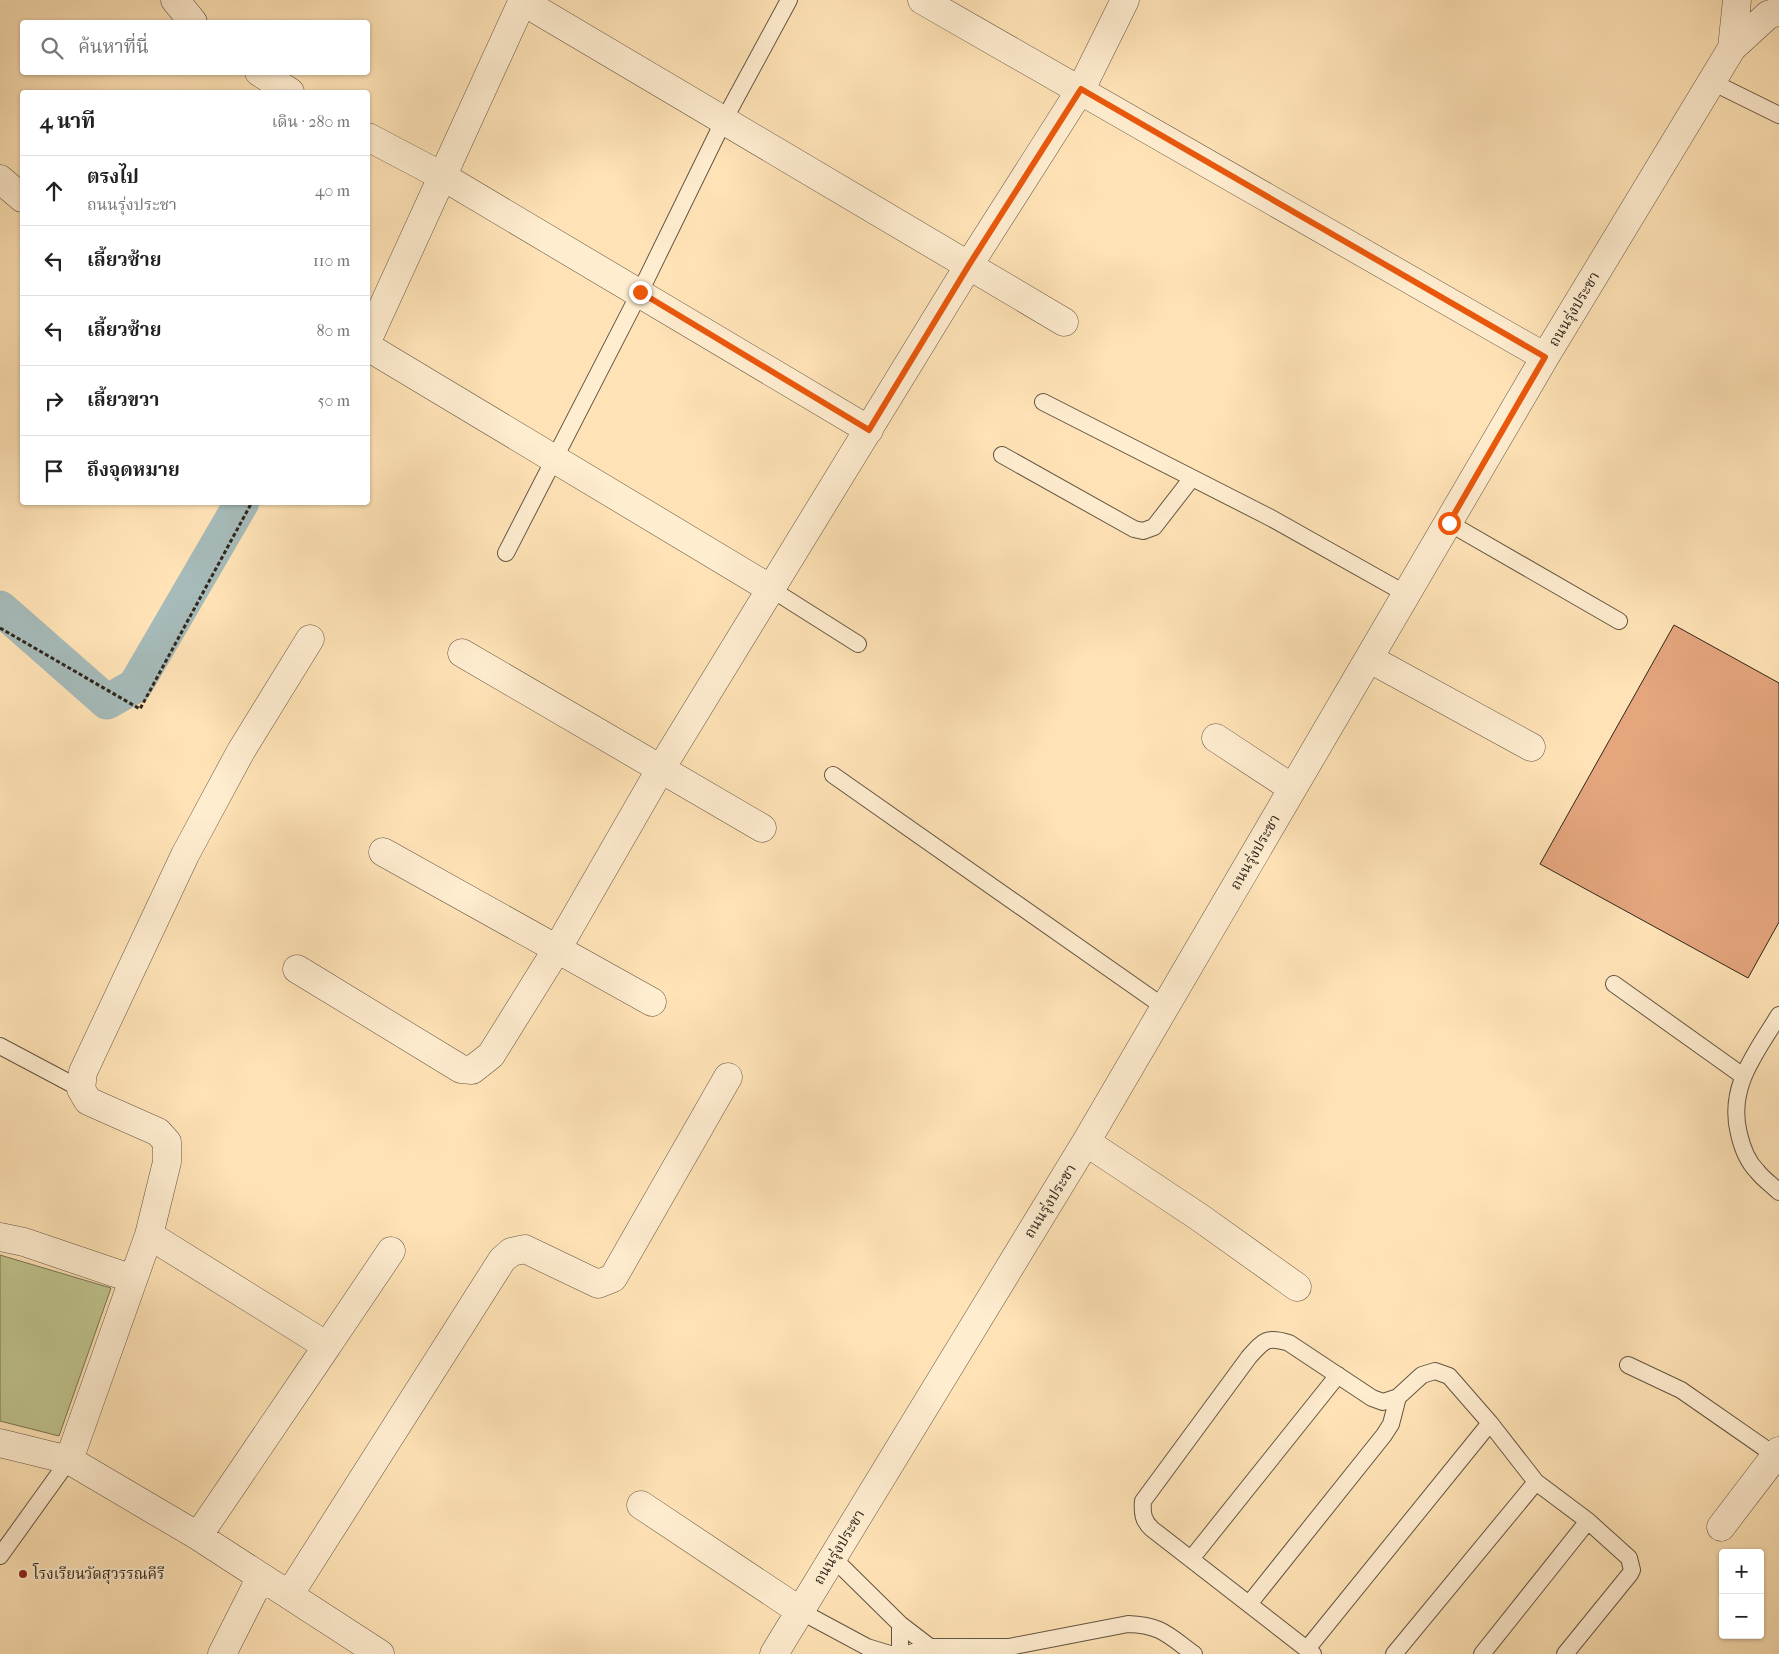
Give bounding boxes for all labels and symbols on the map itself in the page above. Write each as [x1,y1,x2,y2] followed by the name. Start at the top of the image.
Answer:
[1545,268,1605,351] street label: ถนนรุ่งประชา
[629,281,652,304] route end
[1438,512,1461,535] route start
[1226,811,1286,894] street label: ถนนรุ่งประชา
[1020,1161,1082,1243] street label: ถนนรุ่งประชา
[810,1506,870,1589] street label: ถนนรุ่งประชา
[32,1563,164,1585] place label: โรงเรียนวัดสุวรรณคีรี
[17,1568,29,1580] marker: โรงเรียนวัดสุวรรณคีรี

